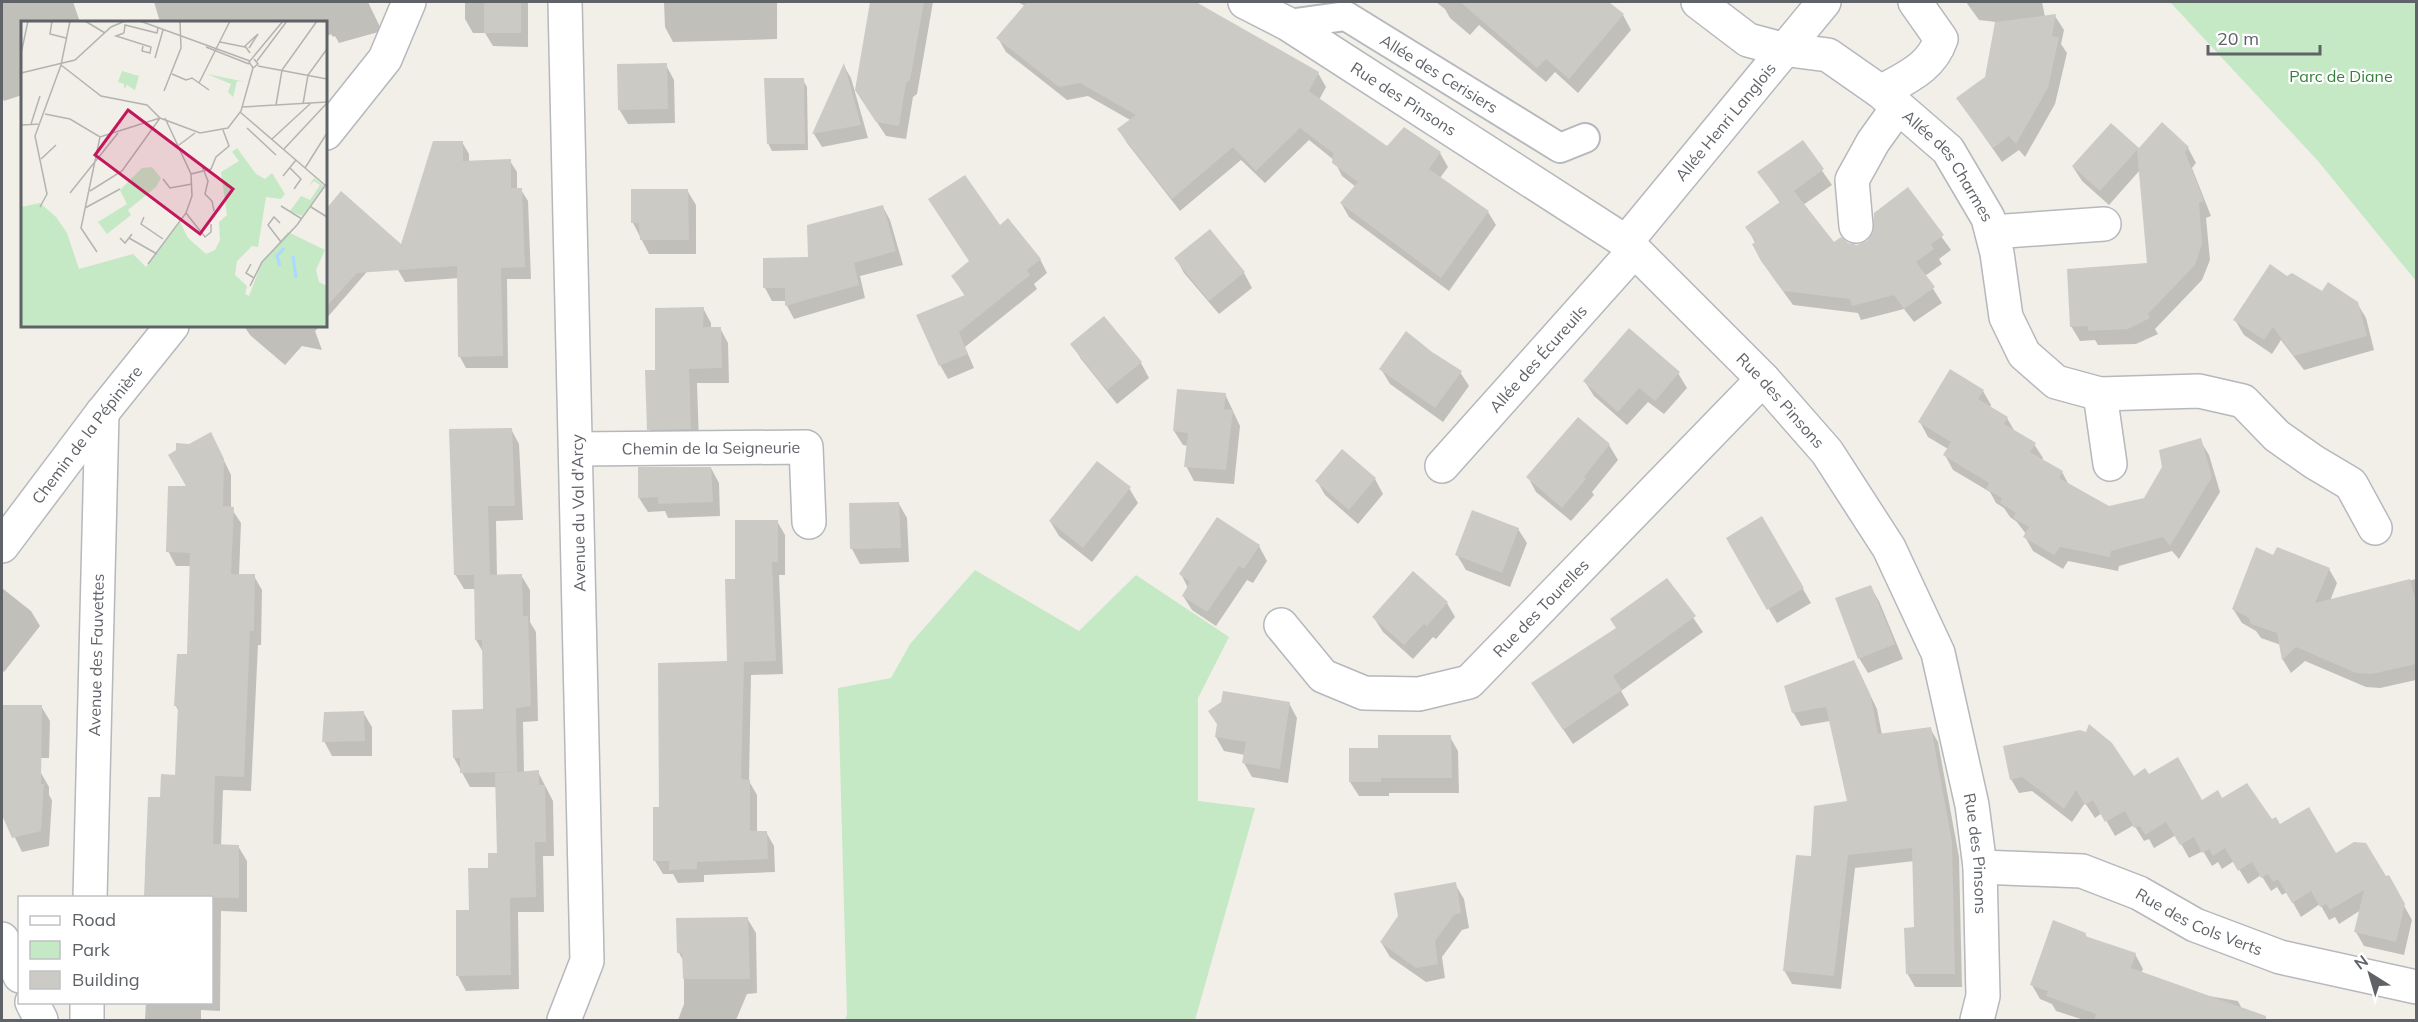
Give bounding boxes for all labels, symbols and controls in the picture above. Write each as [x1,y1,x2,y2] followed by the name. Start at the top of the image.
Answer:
[2208,18,2320,56] scale bar
[21,21,327,327] inset map
[2217,27,2259,50] text: 20 m
[1377,30,1502,117] street label: Allée des Cerisiers
[1347,57,1460,140] street label: Rue des Pinsons
[1671,58,1780,185] street label: Allée Henri Langlois
[2289,66,2393,86] park label: Parc de Diane
[1899,105,1998,225] street label: Allée des Charmes
[1485,301,1591,416] street label: Allée des Écureuils
[1733,349,1829,452] street label: Rue des Pinsons
[27,361,146,508] street label: Chemin de la Pépinière
[567,433,589,592] street label: Avenue du Val d'Arcy
[622,437,800,459] street label: Chemin de la Seigneurie
[1489,555,1593,661] street label: Rue des Tourelles
[84,573,108,737] street label: Avenue des Fauvettes
[1960,791,1991,914] street label: Rue des Pinsons
[2132,883,2265,959] street label: Rue des Cols Verts
[18,896,213,1004] legend
[72,908,116,931] text: Road
[72,938,111,961] text: Park
[2340,944,2400,1004] north arrow
[2350,950,2372,974] text: N
[72,968,140,991] text: Building

